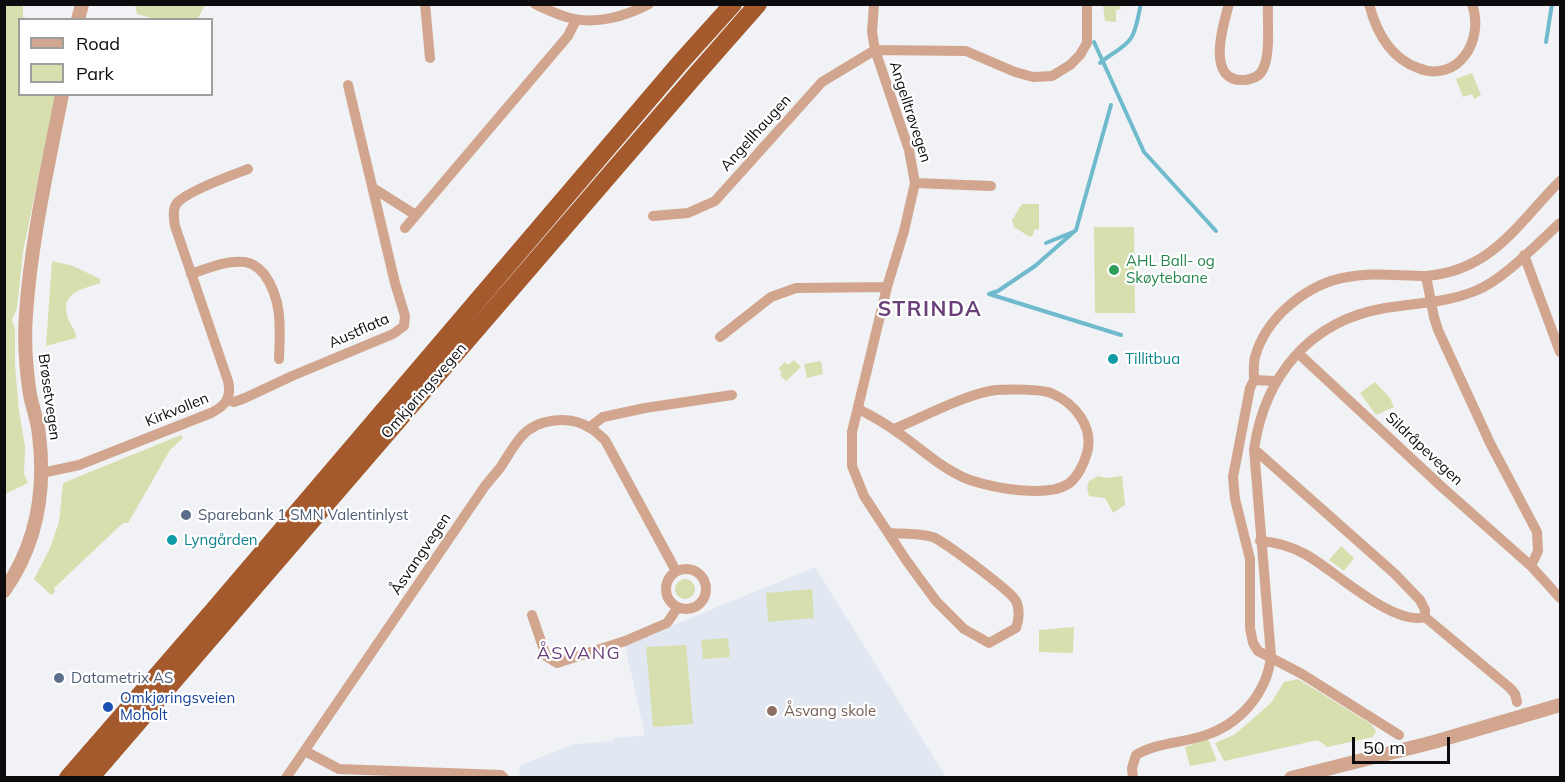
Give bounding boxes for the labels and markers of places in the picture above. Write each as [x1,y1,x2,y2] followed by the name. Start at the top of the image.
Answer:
[1126,252,1215,287] place label: AHL Ball- og Skøytebane
[1107,263,1121,277] marker: AHL Ball- og Skøytebane
[1125,350,1180,368] place label: Tillitbua
[1106,352,1120,366] marker: Tillitbua
[198,506,408,524] place label: Sparebank 1 SMN Valentinlyst
[179,508,193,522] marker: Sparebank 1 SMN Valentinlyst
[184,531,258,549] place label: Lyngården
[165,533,179,547] marker: Lyngården
[71,669,173,687] place label: Datametrix AS
[52,671,66,685] marker: Datametrix AS
[120,689,235,724] place label: Omkjøringsveien Moholt
[101,700,115,714] marker: Omkjøringsveien Moholt
[784,702,876,720] place label: Åsvang skole
[765,704,779,718] marker: Åsvang skole

